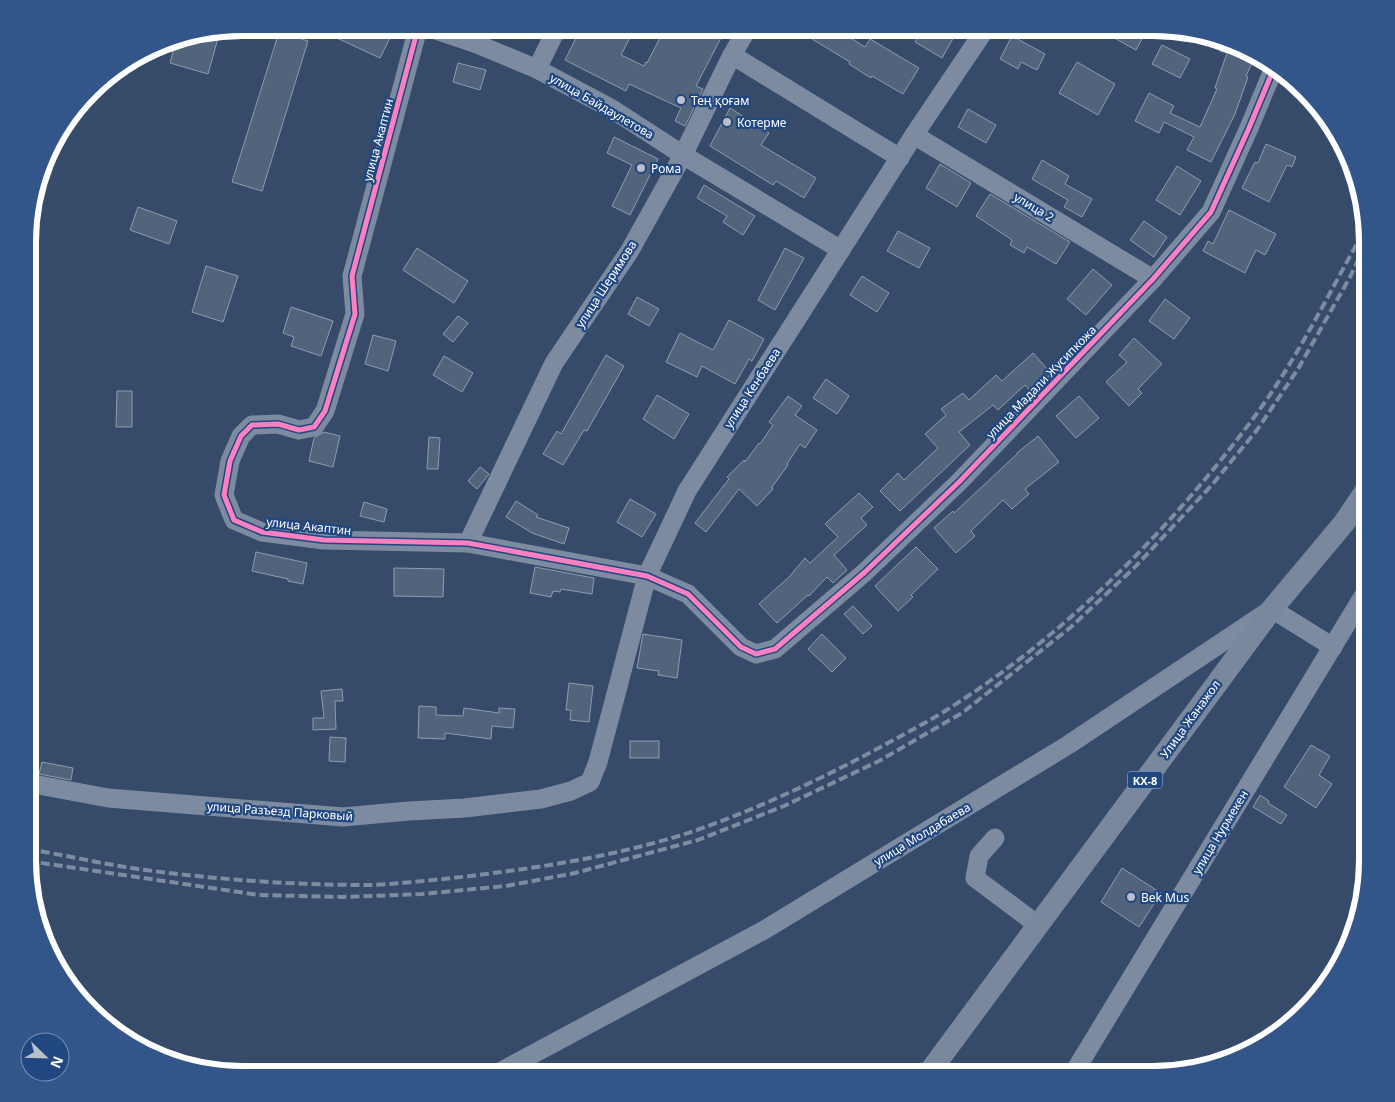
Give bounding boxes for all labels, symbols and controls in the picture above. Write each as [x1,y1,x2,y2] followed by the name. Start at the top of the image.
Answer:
[547,69,657,143] street label: улица Байдаулетова
[691,92,749,109] place label: Тең қоғам
[675,94,687,106] marker: Тең қоғам
[359,97,397,183] street label: улица Акаптин
[737,114,787,131] place label: Котерме
[721,116,733,128] marker: Котерме
[651,160,681,177] place label: Рома
[635,162,647,174] marker: Рома
[1011,188,1057,226] street label: улица 2
[571,237,641,331] street label: улица Шеримова
[982,321,1100,443] street label: улица Мадали Жусипкожа
[720,345,784,431] street label: улица Кенбаева
[266,513,352,539] street label: улица Акаптин
[1156,677,1224,761] street label: Улица Жанажол
[1128,772,1162,788] road number: КХ-8
[1188,787,1252,877] street label: улица Нурмекен
[206,797,354,825] street label: улица Разъезд Парковый
[870,798,974,870] street label: улица Молдабаева
[1141,889,1189,906] place label: Bek Mus
[1125,891,1137,903] marker: Bek Mus
[20,1032,70,1082] north arrow
[46,1053,68,1071] text: N

